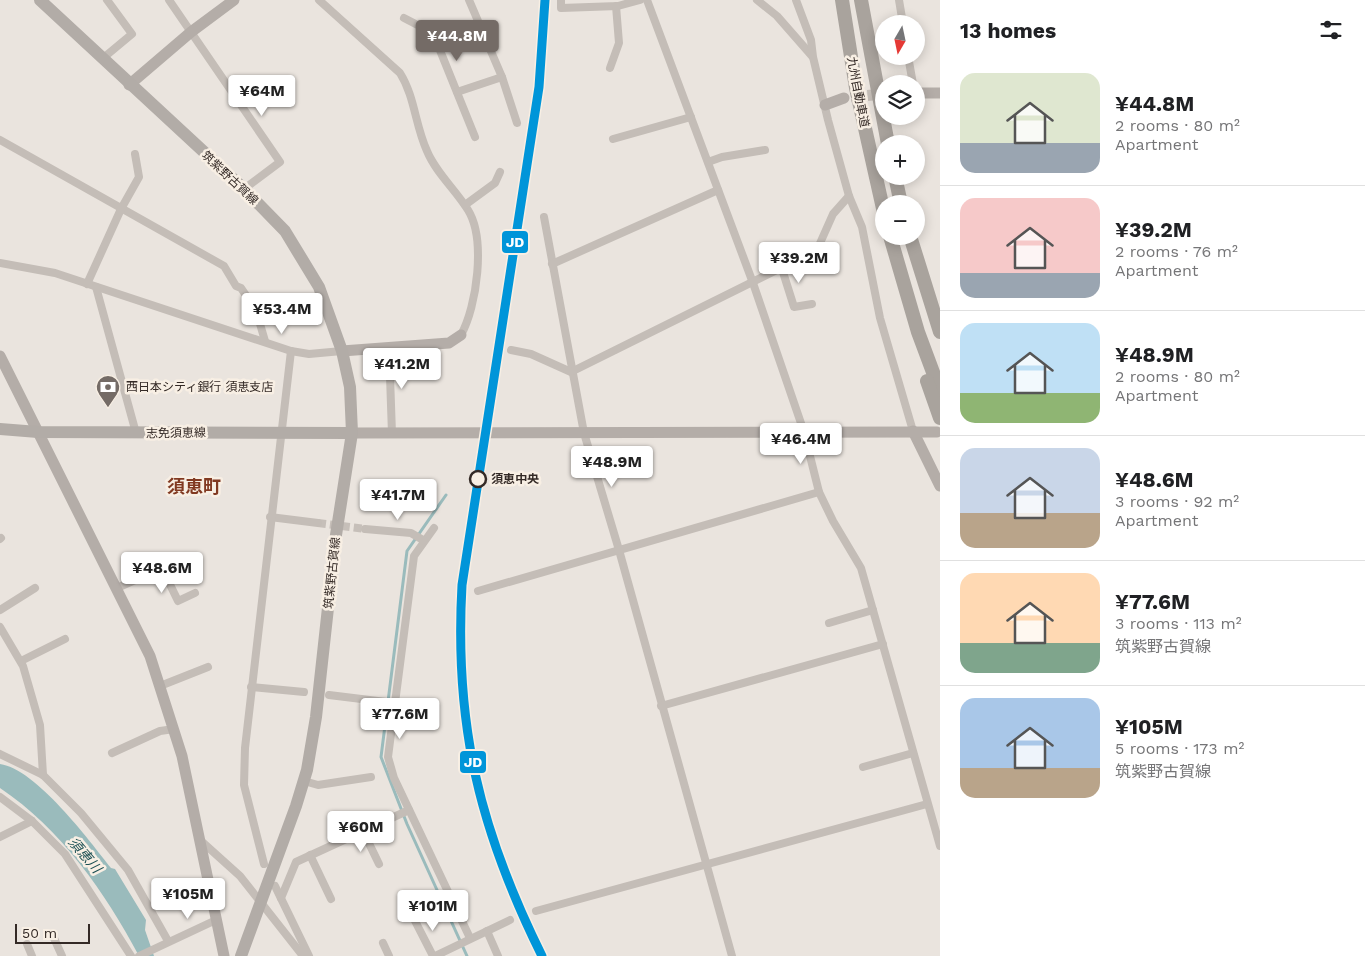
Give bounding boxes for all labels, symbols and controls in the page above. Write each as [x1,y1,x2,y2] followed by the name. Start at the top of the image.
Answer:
[875,15,925,65] north arrow
[875,15,925,245] map controls
[1317,16,1345,44] icon: filters
[960,18,1056,43] text: 13 homes
[416,20,498,62] pin: ¥44.8M
[427,26,487,45] text: ¥44.8M
[844,55,872,129] street label: 九州自動車道
[232,74,292,117] pin: ¥64M
[875,75,925,125] button: layers
[239,81,285,100] text: ¥64M
[1115,91,1194,116] text: ¥44.8M
[1000,93,1060,153] icon: home
[1115,116,1240,135] text: 2 rooms · 80 m²
[875,135,925,185] button: +
[1115,135,1198,154] text: Apartment
[199,148,261,208] street label: 筑紫野古賀線
[875,195,925,245] button: −
[1115,217,1192,242] text: ¥39.2M
[1000,218,1060,278] icon: home
[501,230,529,254] line badge: JD
[506,234,524,250] text: JD
[758,242,840,284] pin: ¥39.2M
[1115,242,1238,261] text: 2 rooms · 76 m²
[770,248,828,267] text: ¥39.2M
[1115,261,1198,280] text: Apartment
[241,292,323,335] pin: ¥53.4M
[253,299,311,318] text: ¥53.4M
[1115,342,1194,367] text: ¥48.9M
[1000,343,1060,403] icon: home
[361,348,443,390] pin: ¥41.2M
[374,354,430,373] text: ¥41.2M
[1115,367,1240,386] text: 2 rooms · 80 m²
[95,374,121,408] bank icon: 西日本シティ銀行 須恵支店
[126,380,273,394] place label: 西日本シティ銀行 須恵支店
[1115,386,1198,405] text: Apartment
[760,422,842,465] pin: ¥46.4M
[146,425,206,441] street label: 志免須恵線
[771,429,831,448] text: ¥46.4M
[571,446,653,488] pin: ¥48.9M
[582,452,642,471] text: ¥48.9M
[1115,467,1194,492] text: ¥48.6M
[1000,468,1060,528] icon: home
[469,470,487,488] marker: 須恵中央
[491,472,539,486] place label: 須恵中央
[167,476,221,497] district label: 須恵町
[357,478,439,521] pin: ¥41.7M
[371,485,425,504] text: ¥41.7M
[1115,492,1239,511] text: 3 rooms · 92 m²
[1115,511,1198,530] text: Apartment
[321,536,343,610] street label: 筑紫野古賀線
[121,552,203,594] pin: ¥48.6M
[132,558,192,577] text: ¥48.6M
[1115,589,1190,614] text: ¥77.6M
[1000,593,1060,653] icon: home
[1115,614,1242,633] text: 3 rooms · 113 m²
[1115,637,1211,656] text: 筑紫野古賀線
[359,698,441,740] pin: ¥77.6M
[371,704,429,723] text: ¥77.6M
[1115,714,1183,739] text: ¥105M
[1000,718,1060,778] icon: home
[1115,739,1244,758] text: 5 rooms · 173 m²
[459,750,487,774] line badge: JD
[464,754,482,770] text: JD
[1115,762,1211,781] text: 筑紫野古賀線
[331,810,391,853] pin: ¥60M
[338,817,384,836] text: ¥60M
[65,834,106,878] water label: 須恵川
[153,878,223,920] pin: ¥105M
[162,884,214,903] text: ¥105M
[398,890,468,932] pin: ¥101M
[408,896,458,915] text: ¥101M
[15,921,90,944] scale bar
[22,925,57,941] text: 50 m

